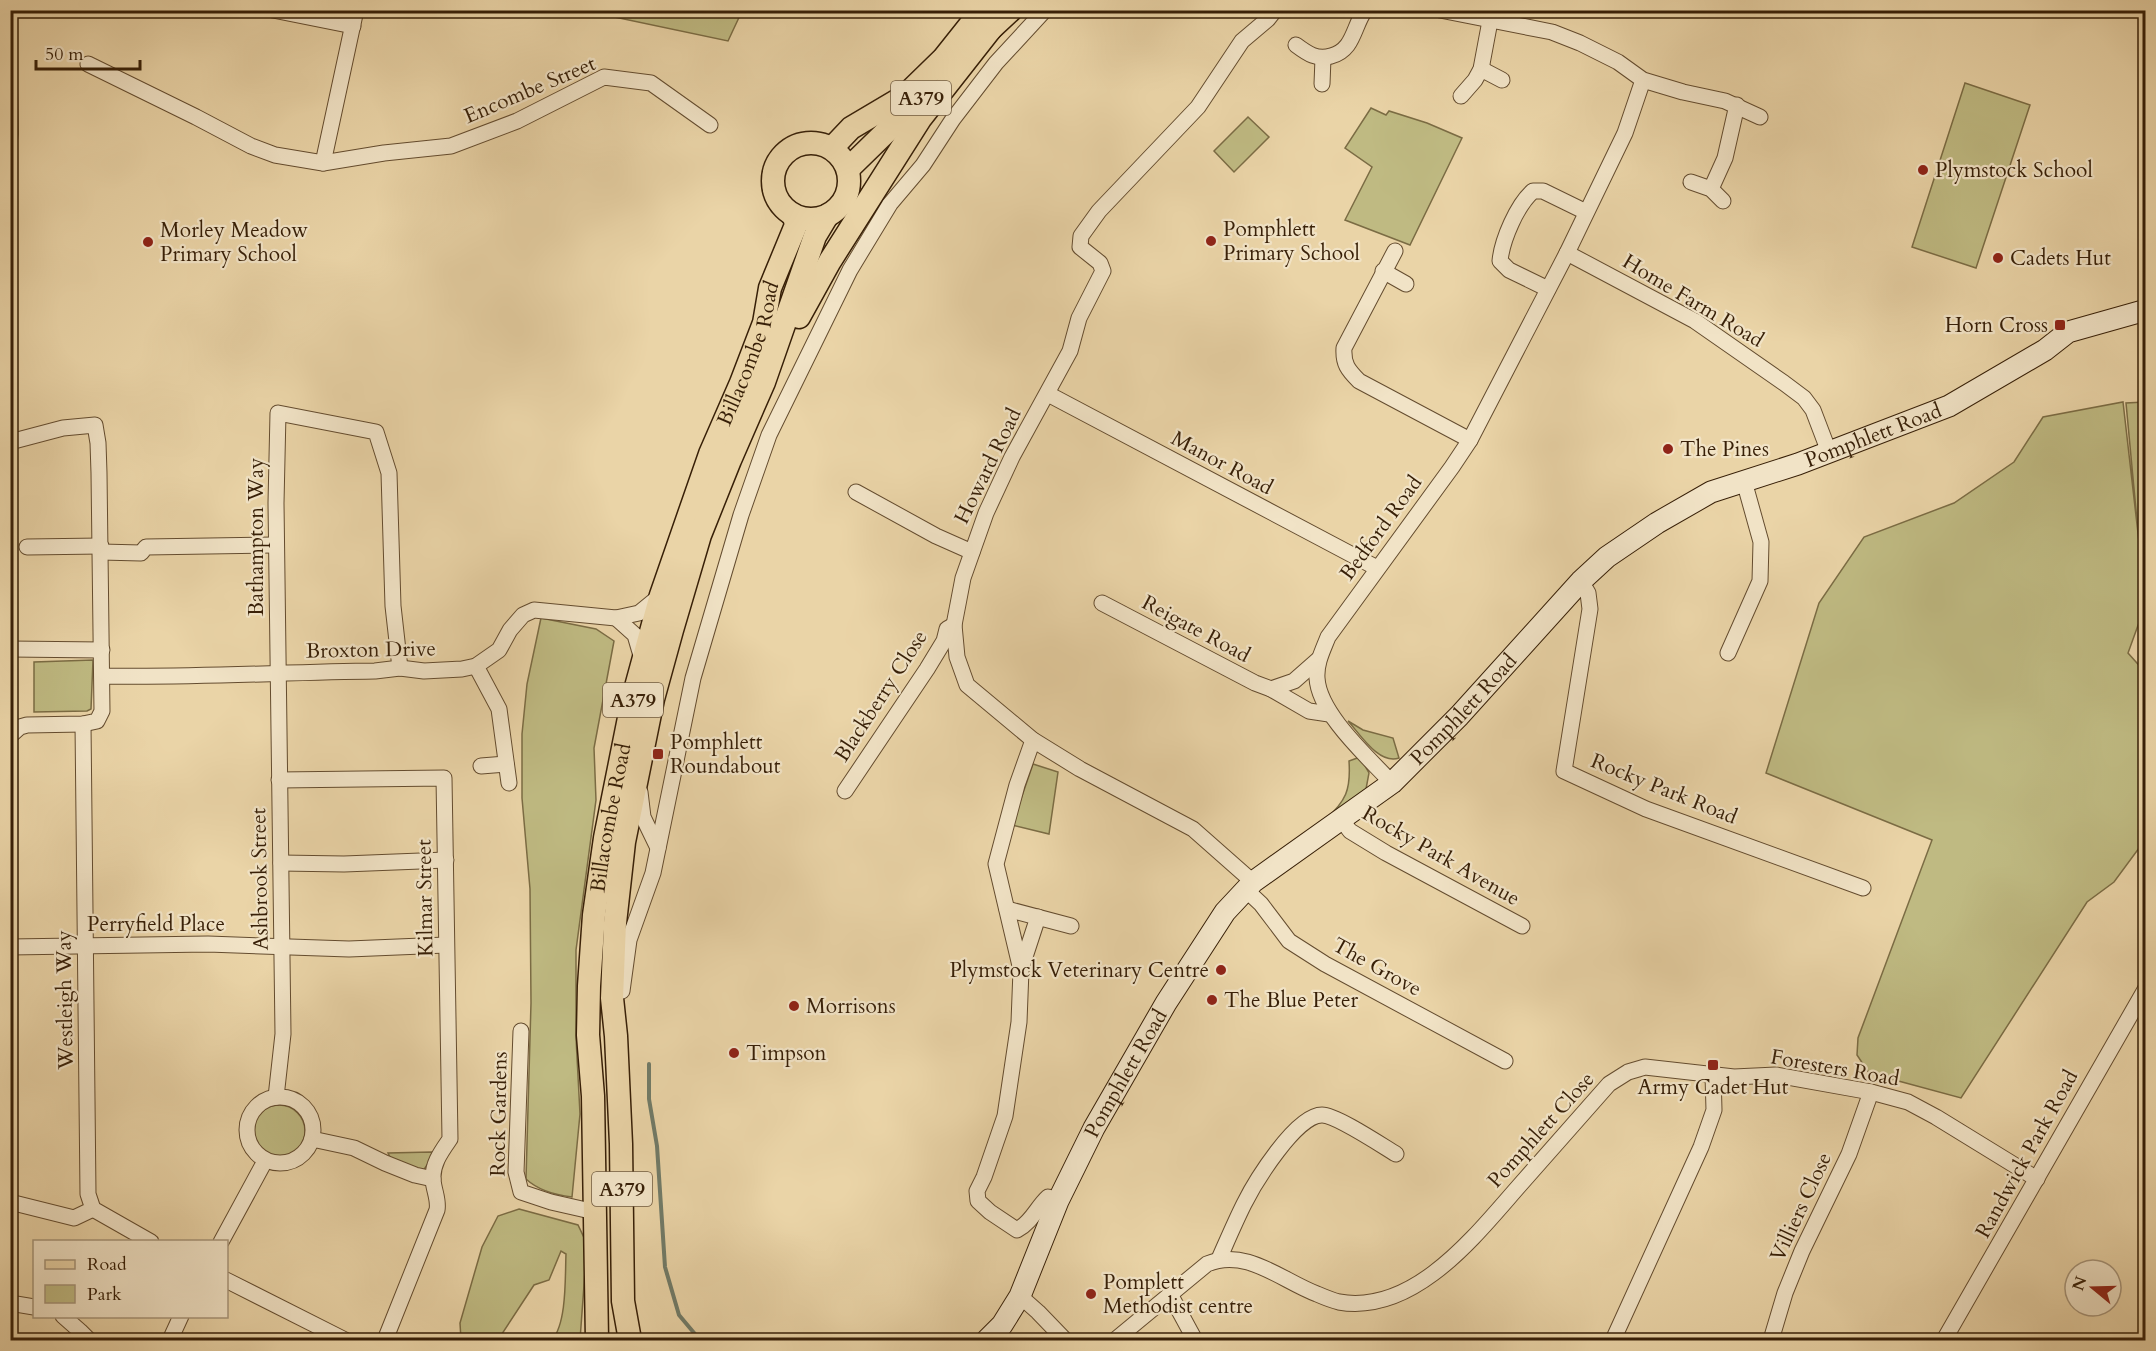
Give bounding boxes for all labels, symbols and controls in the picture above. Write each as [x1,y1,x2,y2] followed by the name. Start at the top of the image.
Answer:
[36,33,140,71] scale bar
[45,42,84,67] text: 50 m
[460,49,601,131] street label: Encombe Street
[891,81,951,115] road number: A379
[1935,156,2093,185] place label: Plymstock School
[1916,163,1930,177] marker: Plymstock School
[1223,215,1360,268] place label: Pomphlett Primary School
[160,216,308,269] place label: Morley Meadow Primary School
[1204,234,1218,248] marker: Pomphlett Primary School
[141,235,155,249] marker: Morley Meadow Primary School
[2010,244,2111,273] place label: Cadets Hut
[1617,247,1769,355] street label: Home Farm Road
[1991,251,2005,265] marker: Cadets Hut
[710,277,786,430] street label: Billacombe Road
[1945,311,2048,340] place label: Horn Cross
[2053,318,2067,332] marker: Horn Cross
[1800,396,1946,475] street label: Pomphlett Road
[947,403,1029,529] street label: Howard Road
[1166,424,1278,502] street label: Manor Road
[1680,435,1769,464] place label: The Pines
[1661,442,1675,456] marker: The Pines
[242,458,271,616] street label: Bathampton Way
[1333,470,1429,586] street label: Bedford Road
[1137,588,1255,670] street label: Reigate Road
[828,624,934,768] street label: Blackberry Close
[306,634,436,666] street label: Broxton Drive
[1403,647,1523,772] street label: Pomphlett Road
[603,683,663,717] road number: A379
[670,728,781,781] place label: Pomphlett Roundabout
[583,741,638,894] street label: Billacombe Road
[1586,746,1742,832] street label: Rocky Park Road
[651,747,665,761] marker: Pomphlett Roundabout
[1357,799,1525,913] street label: Rocky Park Avenue
[244,807,276,951] street label: Ashbrook Street
[409,839,441,957] street label: Kilmar Street
[87,910,225,939] street label: Perryfield Place
[49,930,81,1071] street label: Westleigh Way
[1327,931,1427,1003] street label: The Grove
[949,956,1209,985] place label: Plymstock Veterinary Centre
[1214,963,1228,977] marker: Plymstock Veterinary Centre
[1224,986,1359,1015] place label: The Blue Peter
[806,992,896,1021] place label: Morrisons
[1205,993,1219,1007] marker: The Blue Peter
[787,999,801,1013] marker: Morrisons
[1077,1004,1174,1143] street label: Pomphlett Road
[746,1039,827,1068] place label: Timpson
[1768,1042,1902,1094] street label: Foresters Road
[727,1046,741,1060] marker: Timpson
[483,1051,515,1177] street label: Rock Gardens
[1706,1058,1720,1072] marker: Army Cadet Hut
[1969,1065,2085,1243] street label: Randwick Park Road
[1481,1066,1601,1194] street label: Pomphlett Close
[1638,1073,1789,1102] place label: Army Cadet Hut
[1763,1148,1839,1266] street label: Villiers Close
[592,1172,652,1206] road number: A379
[33,1240,228,1318] legend
[87,1252,127,1277] text: Road
[2063,1258,2123,1318] north arrow
[1103,1268,1253,1321] place label: Pomplett Methodist centre
[2067,1273,2092,1294] text: N
[87,1282,122,1307] text: Park
[1084,1287,1098,1301] marker: Pomplett Methodist centre

